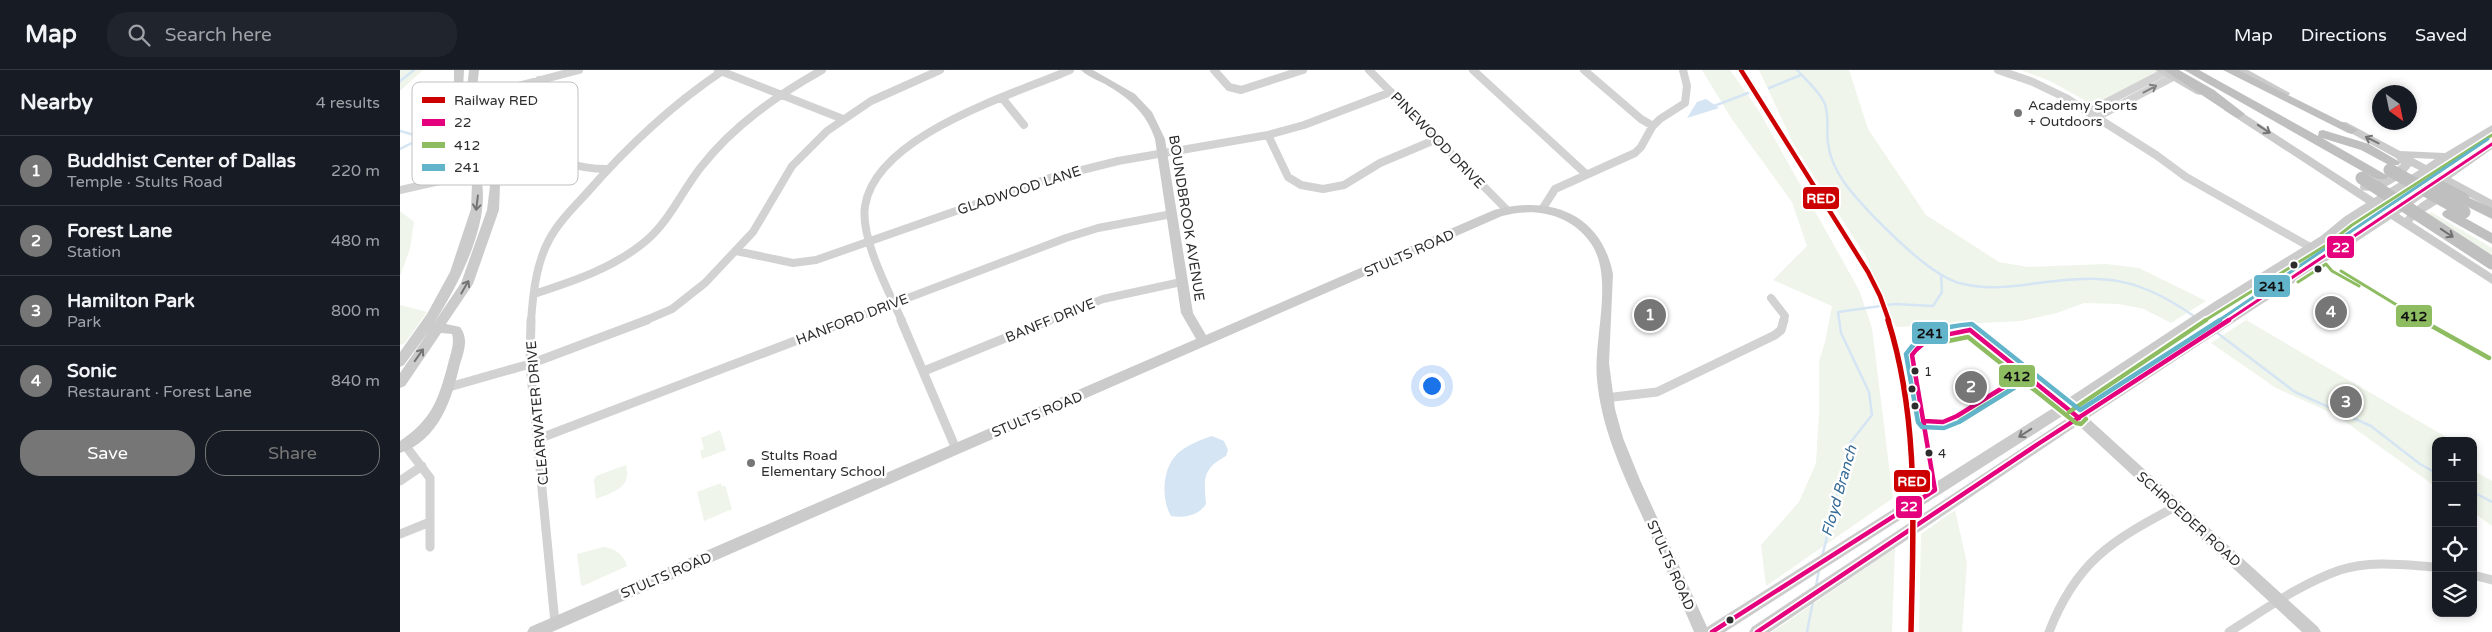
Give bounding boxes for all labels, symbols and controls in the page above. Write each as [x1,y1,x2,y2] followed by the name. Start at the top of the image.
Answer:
[107,12,457,57] search box
[25,20,77,49] text: Map
[125,21,153,49] icon: search
[165,24,272,46] text: Search here
[2234,24,2273,46] text: Map
[2301,24,2387,46] text: Directions
[2415,24,2467,46] text: Saved
[412,82,578,185] legend
[2143,84,2158,94] one-way arrow
[2372,85,2417,130] north arrow
[1387,88,1488,192] street label: PINEWOOD DRIVE
[20,90,93,115] text: Nearby
[454,92,538,109] text: Railway RED
[316,93,380,113] text: 4 results
[2028,97,2138,130] place label: Academy Sports + Outdoors
[2012,107,2024,119] marker: Academy Sports + Outdoors
[454,114,472,131] text: 22
[2256,125,2270,135] one-way arrow
[1165,134,1208,302] street label: BOUNDBROOK AVENUE
[2365,135,2380,144] one-way arrow
[454,137,480,154] text: 412
[67,150,296,172] text: Buddhist Center of Dallas
[454,159,480,176] text: 241
[31,161,41,181] text: 1
[331,161,380,181] text: 220 m
[955,162,1083,218] street label: GLADWOOD LANE
[67,172,223,192] text: Temple · Stults Road
[1802,186,1840,210] line badge: RED
[1806,190,1836,207] text: RED
[472,195,482,211] one-way arrow
[67,220,172,242] text: Forest Lane
[1361,226,1457,281] street label: STULTS ROAD
[2439,228,2453,238] one-way arrow
[31,231,41,251] text: 2
[331,231,380,251] text: 480 m
[2326,235,2355,259] line badge: 22
[2332,239,2350,256] text: 22
[67,242,121,262] text: Station
[2289,260,2299,270] unlabelled marker
[2313,264,2323,274] unlabelled marker
[2253,274,2291,298] line badge: 241
[2259,278,2285,295] text: 241
[460,280,470,295] one-way arrow
[67,290,195,312] text: Hamilton Park
[794,290,911,349] street label: HANFORD DRIVE
[2315,293,2347,331] pin: 4
[1003,295,1098,346] street label: BANFF DRIVE
[1634,296,1666,334] pin: 1
[31,301,41,321] text: 3
[331,301,380,321] text: 800 m
[2395,304,2433,328] line badge: 412
[2401,308,2427,325] text: 412
[67,312,101,332] text: Park
[1911,321,1949,345] line badge: 241
[1917,325,1943,342] text: 241
[523,340,552,486] street label: CLEARWATER DRIVE
[414,349,424,363] one-way arrow
[67,360,117,382] text: Sonic
[1924,364,1932,380] place label: 1
[1998,364,2036,388] line badge: 412
[1910,366,1920,376] marker: 1
[1955,368,1987,406] pin: 2
[2004,368,2030,385] text: 412
[31,371,41,391] text: 4
[331,371,380,391] text: 840 m
[1419,373,1445,399] your location
[67,382,252,402] text: Restaurant · Forest Lane
[2330,383,2362,421] pin: 3
[1907,384,1917,394] unlabelled marker
[989,388,1085,441] street label: STULTS ROAD
[1910,401,1920,411] unlabelled marker
[2018,428,2032,438] one-way arrow
[20,430,195,476] button: Save
[205,430,380,476] button: Share
[2432,437,2477,617] map controls
[2432,437,2477,482] button: +
[1817,443,1861,539] water label: Floyd Branch
[1938,446,1946,462] place label: 4
[761,447,885,480] place label: Stults Road Elementary School
[1924,448,1934,458] marker: 4
[745,457,757,469] marker: Stults Road Elementary School
[2133,468,2244,571] street label: SCHROEDER ROAD
[1893,469,1931,493] line badge: RED
[1897,473,1927,490] text: RED
[2432,482,2477,527] button: −
[1895,495,1923,519] line badge: 22
[1900,498,1918,515] text: 22
[1643,517,1698,613] street label: STULTS ROAD
[2432,527,2477,572] button: locate
[618,549,714,602] street label: STULTS ROAD
[2432,572,2477,617] button: layers
[1725,615,1735,625] unlabelled marker

